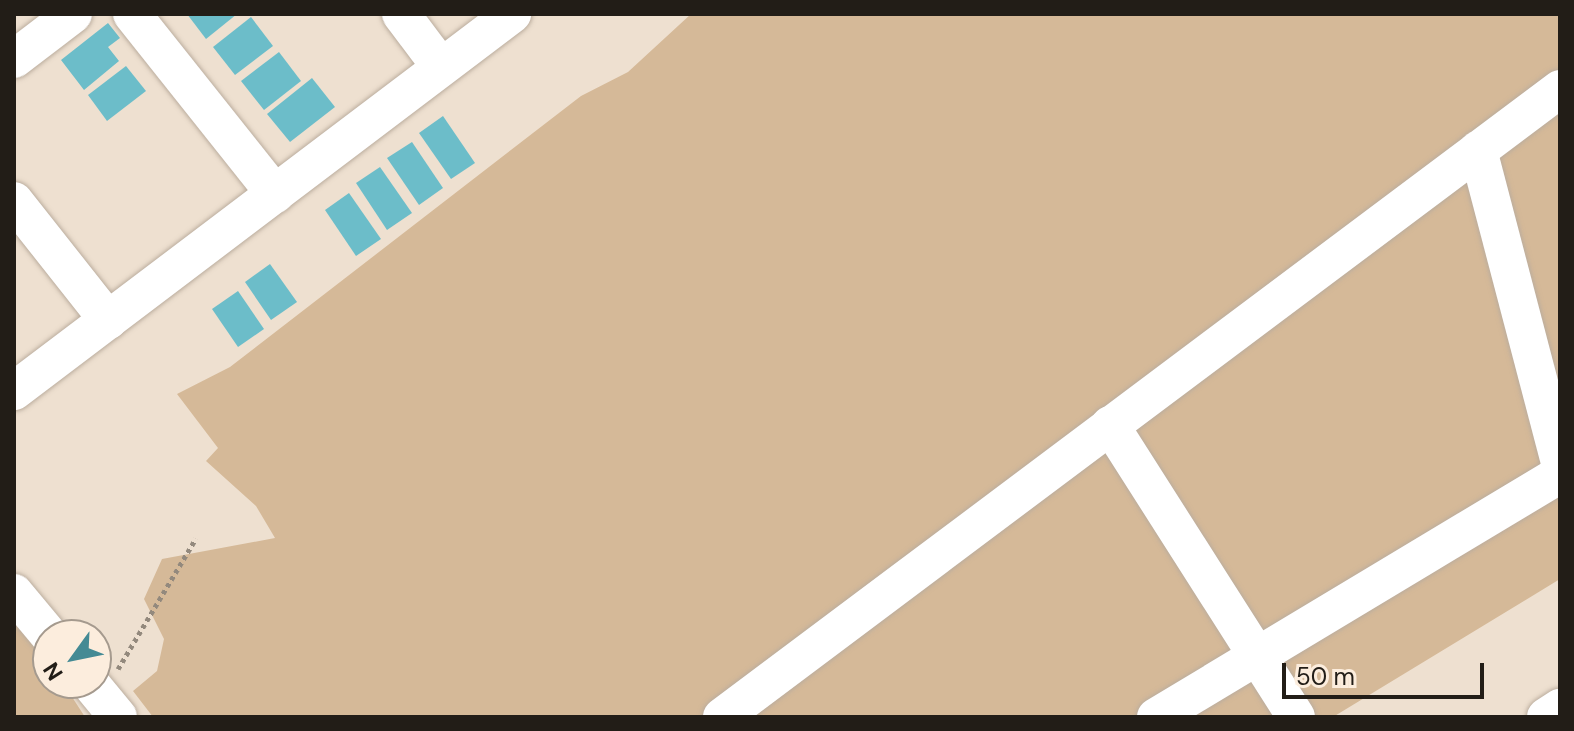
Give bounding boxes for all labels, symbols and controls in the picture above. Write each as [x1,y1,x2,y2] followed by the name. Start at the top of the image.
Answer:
[32,619,112,699] north arrow
[1286,647,1488,697] scale bar
[37,657,70,686] text: N
[1296,661,1355,692] text: 50 m

